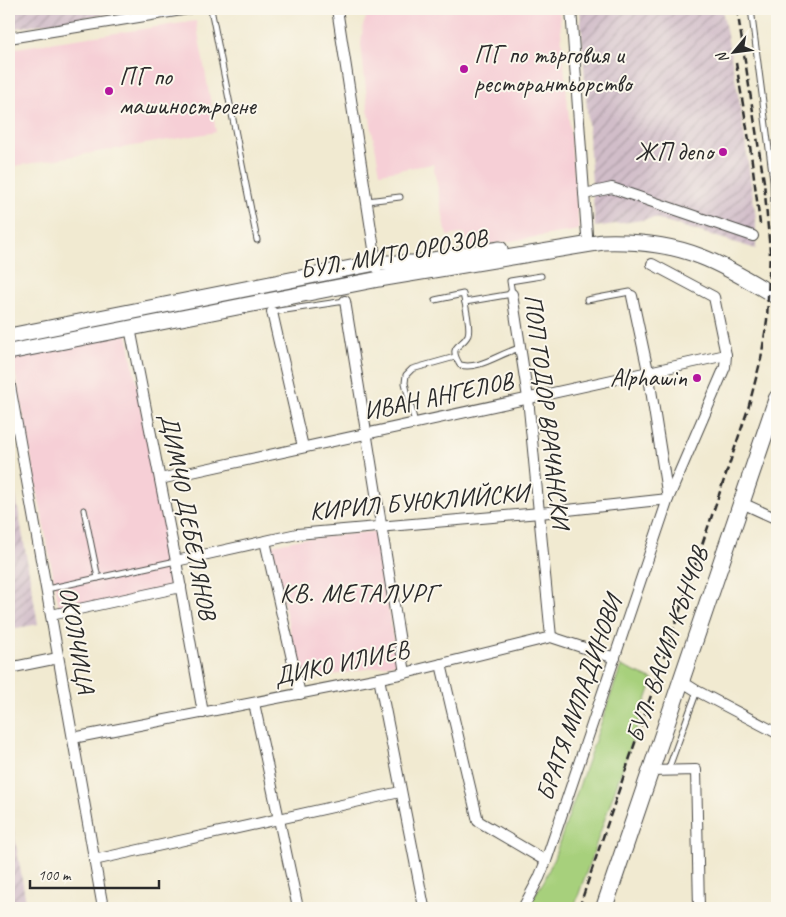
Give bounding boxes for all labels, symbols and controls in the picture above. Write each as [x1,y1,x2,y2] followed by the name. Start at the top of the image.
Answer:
[708,28,758,78] north arrow
[474,39,635,100] place label: ПГ по търговия и ресторантьорство
[712,48,733,66] text: N
[119,61,258,122] place label: ПГ по машиностроене
[458,63,470,75] marker: ПГ по търговия и ресторантьорство
[103,85,115,97] marker: ПГ по машиностроене
[635,136,716,168] place label: ЖП депо
[717,146,729,158] marker: ЖП депо
[297,221,492,286] street label: БУЛ. МИТО ОРОЗОВ
[517,292,578,534] street label: ПОП ТОДОР ВРАЧАНСКИ
[610,362,688,394] place label: Alphawin
[361,364,518,427] street label: ИВАН АНГЕЛОВ
[691,372,703,384] marker: Alphawin
[152,411,224,625] street label: ДИМЧО ДЕБЕЛЯНОВ
[308,476,534,528] street label: КИРИЛ БУЮКЛИЙСКИ
[619,541,716,747] street label: БУЛ. ВАСИЛ КЪНЧОВ
[280,577,442,610] district label: КВ. МЕТАЛУРГ
[52,584,102,697] street label: ОКОЛЧИЦА
[529,587,630,805] street label: БРАТЯ МИЛАДИНОВИ
[271,633,413,693] street label: ДИКО ИЛИЕВ
[30,857,159,889] scale bar
[38,866,72,885] text: 100 m

